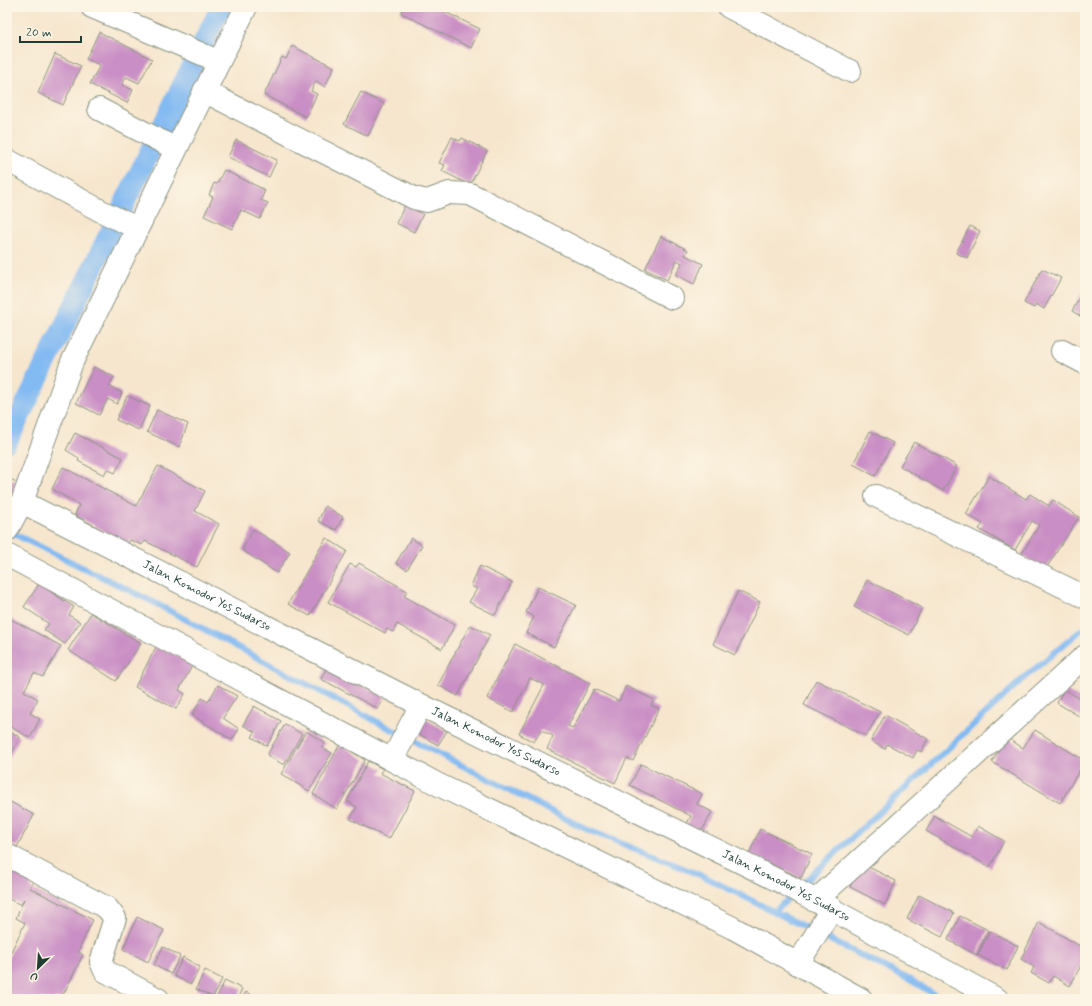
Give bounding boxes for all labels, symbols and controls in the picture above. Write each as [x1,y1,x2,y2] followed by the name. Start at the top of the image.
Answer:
[20,18,81,44] scale bar
[26,25,52,41] text: 20 m
[140,557,274,635] street label: Jalan Komodor Yos Sudarso
[429,703,563,780] street label: Jalan Komodor Yos Sudarso
[719,846,853,926] street label: Jalan Komodor Yos Sudarso
[18,948,58,988] north arrow
[28,968,40,984] text: U

